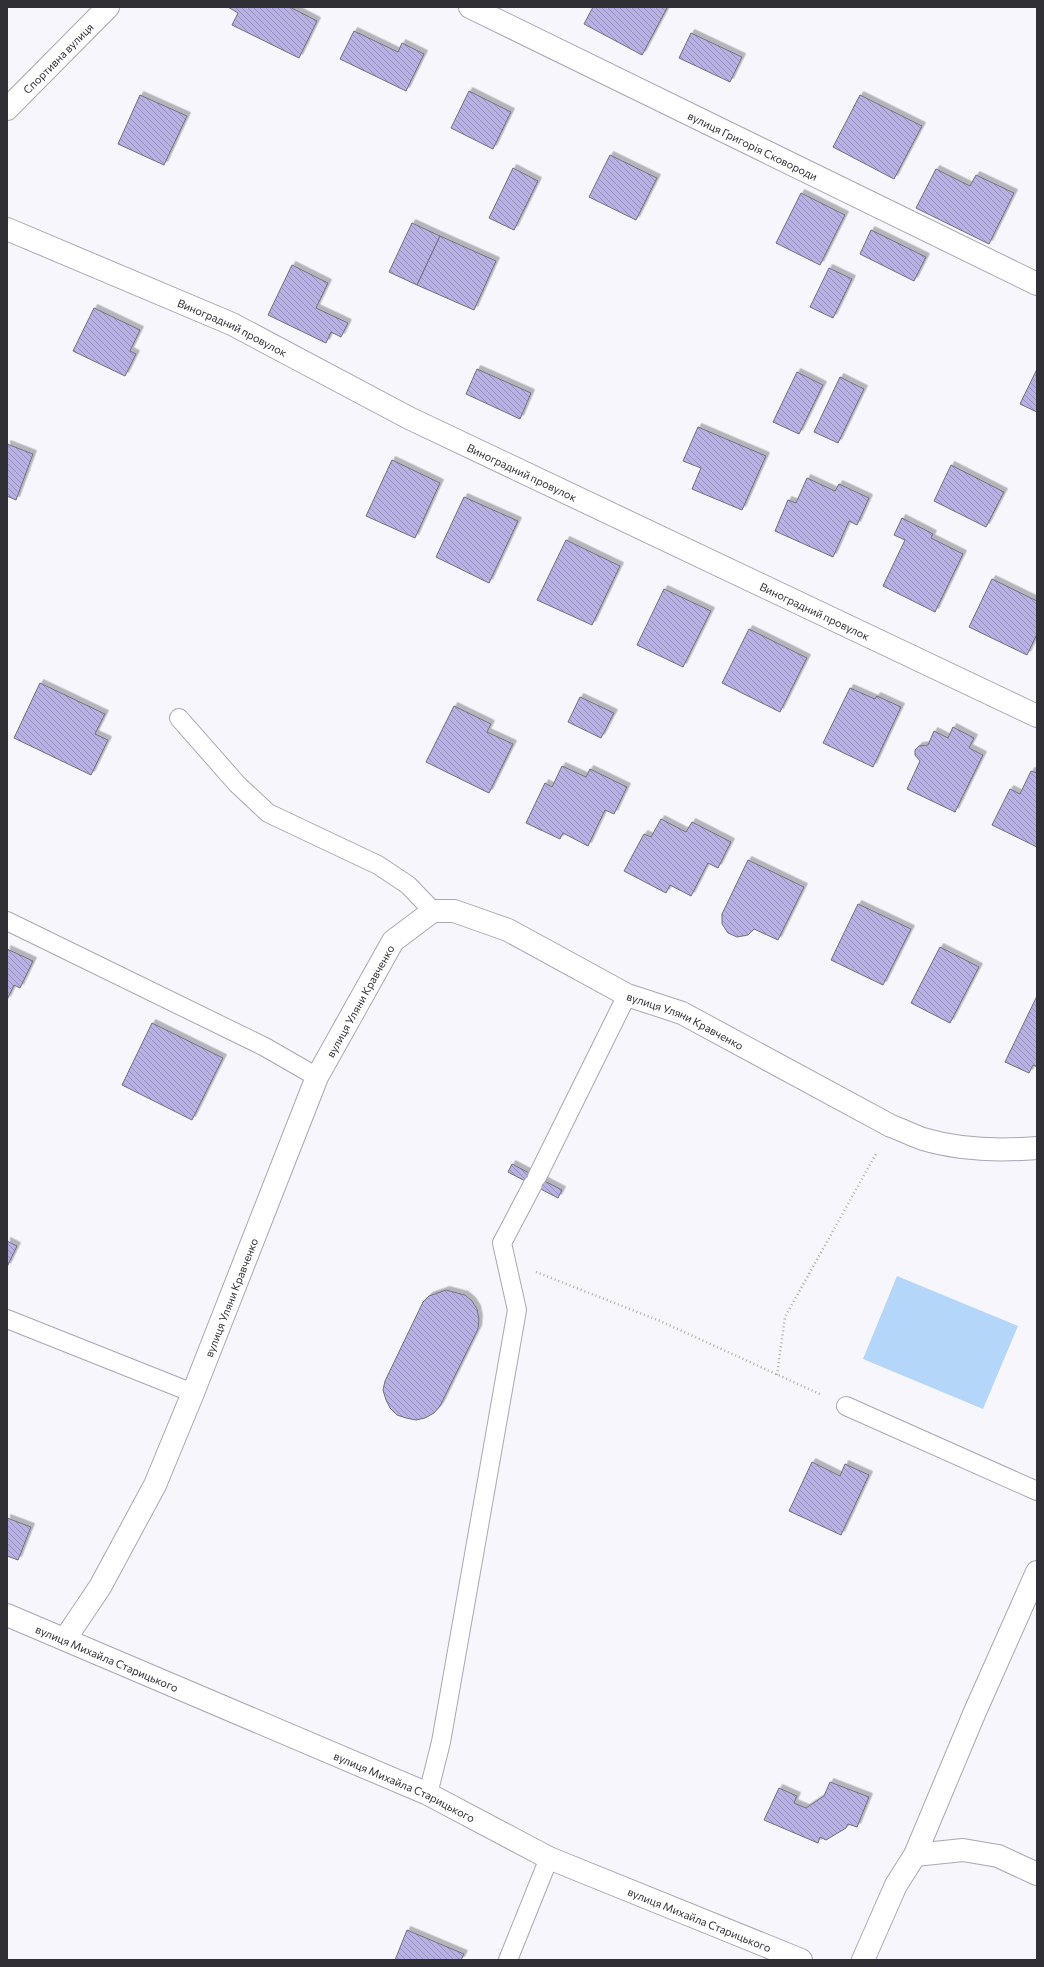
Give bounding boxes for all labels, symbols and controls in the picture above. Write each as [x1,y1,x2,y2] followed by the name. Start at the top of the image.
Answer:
[20,20,95,96] street label: Спортивна вулиця
[686,108,820,182] street label: вулиця Григорія Сковороди
[176,295,290,359] street label: Виноградний провулок
[465,440,579,503] street label: Виноградний провулок
[758,579,872,642] street label: Виноградний провулок
[323,942,396,1059] street label: вулиця Уляни Кравченко
[625,989,746,1052] street label: вулиця Уляни Кравченко
[201,1235,260,1359] street label: вулиця Уляни Кравченко
[34,1622,181,1694] street label: вулиця Михайла Старицького
[332,1748,478,1824] street label: вулиця Михайла Старицького
[626,1884,774,1954] street label: вулиця Михайла Старицького

